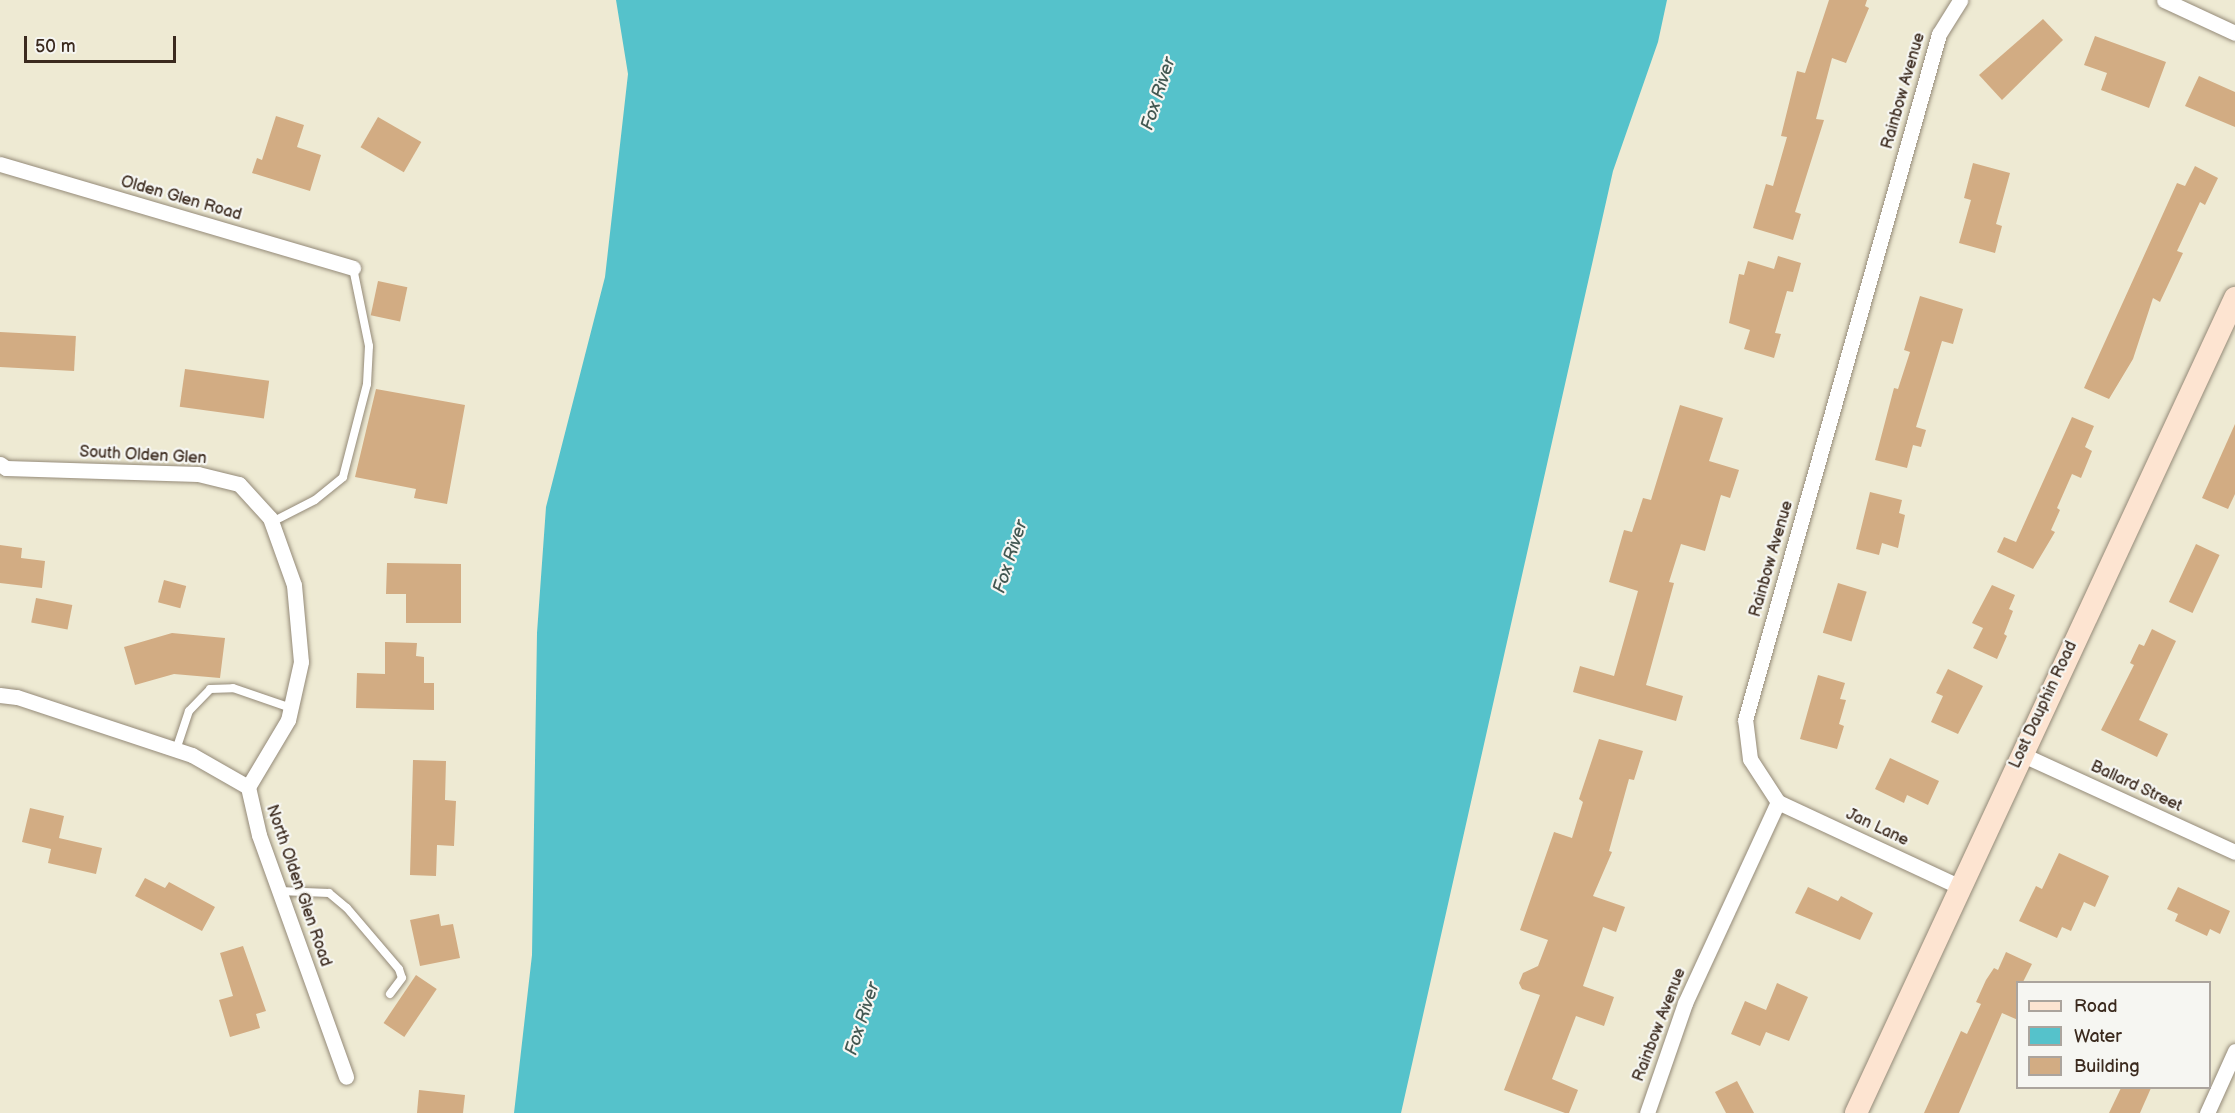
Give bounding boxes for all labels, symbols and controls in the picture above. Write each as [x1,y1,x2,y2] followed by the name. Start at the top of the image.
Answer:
[27,24,178,62] scale bar
[1878,31,1930,151] street label: Rainbow Avenue
[35,36,76,57] text: 50 m
[1137,55,1181,133] water label: Fox River
[118,173,244,225] street label: Olden Glen Road
[79,443,207,469] street label: South Olden Glen
[1746,499,1798,619] street label: Rainbow Avenue
[989,518,1033,596] water label: Fox River
[2006,638,2082,772] street label: Lost Dauphin Road
[2087,757,2185,817] street label: Ballard Street
[261,803,335,969] street label: North Olden Glen Road
[1843,805,1911,851] street label: Jan Lane
[1630,966,1690,1084] street label: Rainbow Avenue
[841,980,885,1058] water label: Fox River
[2016,981,2211,1089] legend
[2074,996,2118,1017] text: Road
[2074,1026,2122,1047] text: Water
[2074,1056,2140,1077] text: Building

